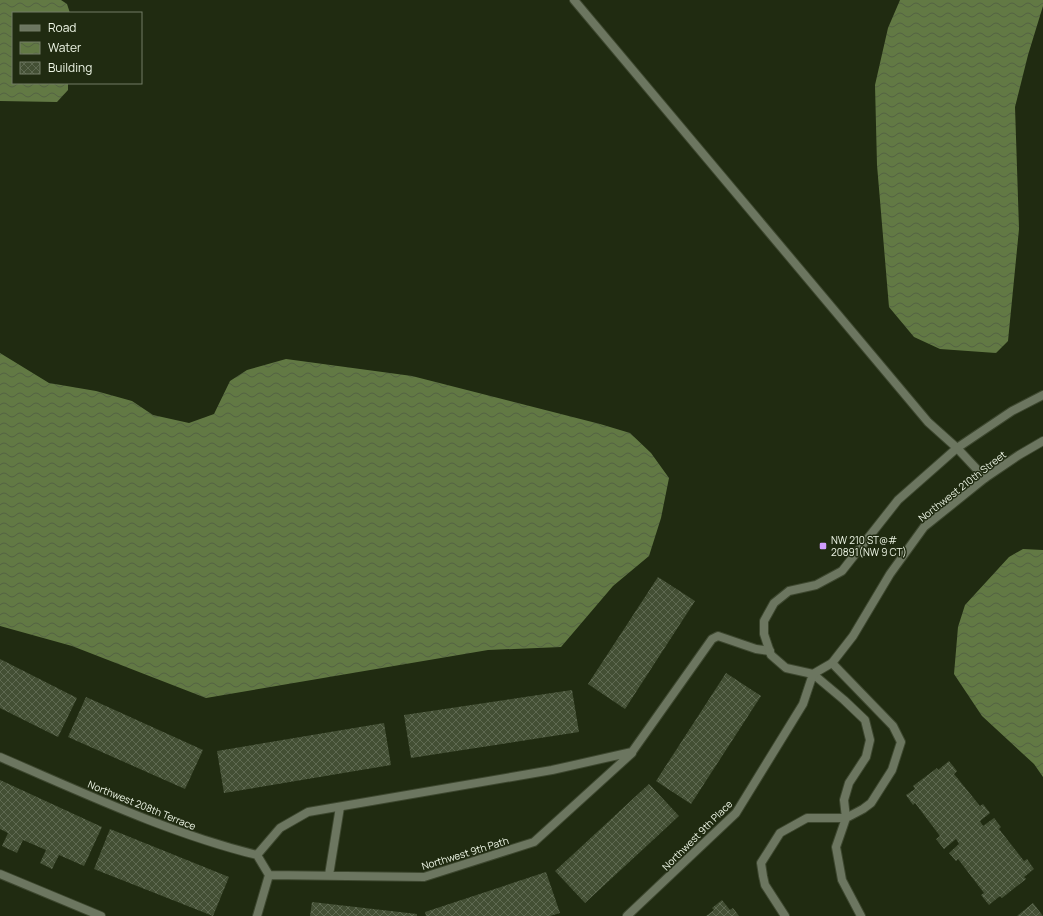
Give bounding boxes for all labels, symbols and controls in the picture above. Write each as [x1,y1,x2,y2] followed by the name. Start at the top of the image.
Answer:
[12,12,142,84] legend
[48,19,76,36] text: Road
[48,39,82,56] text: Water
[48,59,92,76] text: Building
[915,447,1009,525] street label: Northwest 210th Street
[831,533,907,559] place label: NW 210 ST@# 20891(NW 9 CT)
[818,541,828,551] marker: NW 210 ST@# 20891(NW 9 CT)
[86,777,198,833] street label: Northwest 208th Terrace
[659,797,735,873] street label: Northwest 9th Place
[420,833,510,873] street label: Northwest 9th Path

